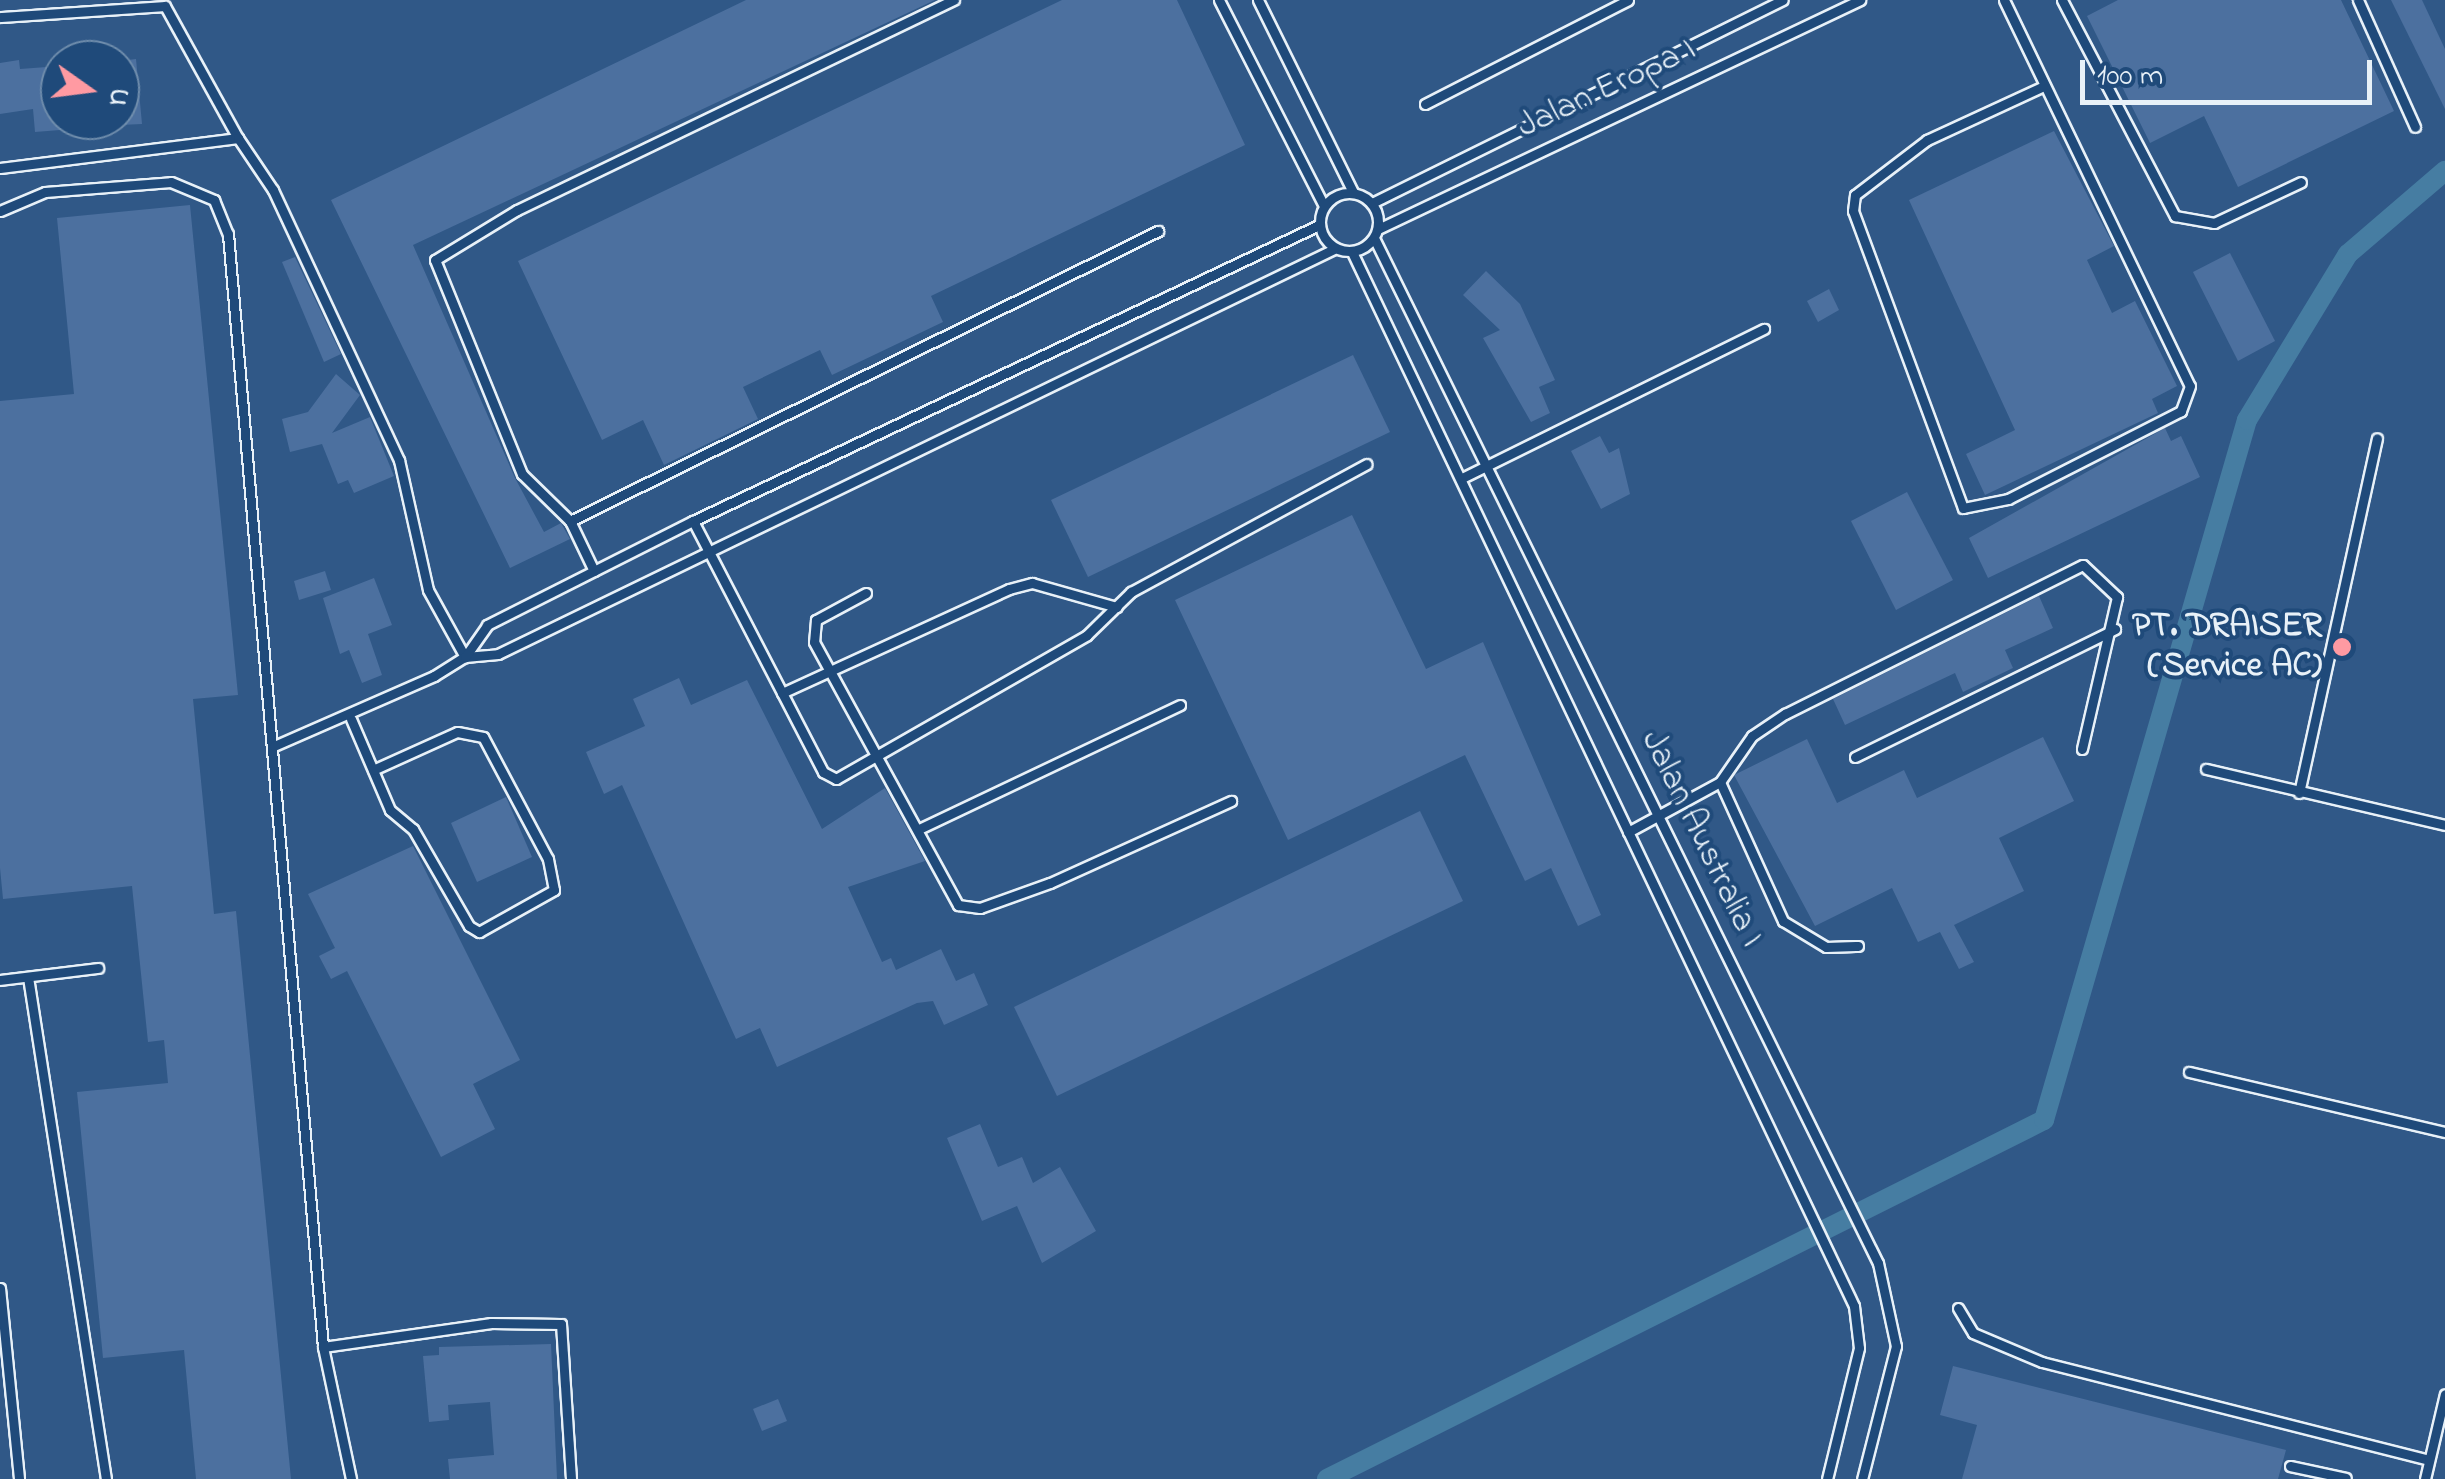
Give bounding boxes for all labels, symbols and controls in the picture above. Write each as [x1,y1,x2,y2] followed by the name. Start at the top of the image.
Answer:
[1511,29,1703,149] street label: Jalan Eropa I
[40,40,140,140] north arrow
[2085,40,2378,102] scale bar
[2097,55,2163,99] text: 100 m
[96,83,140,110] text: U
[2132,606,2322,688] place label: PT. DRAISER (Service AC)
[2331,636,2353,658] marker: PT. DRAISER (Service AC)
[1630,724,1772,954] street label: Jalan Australia I

